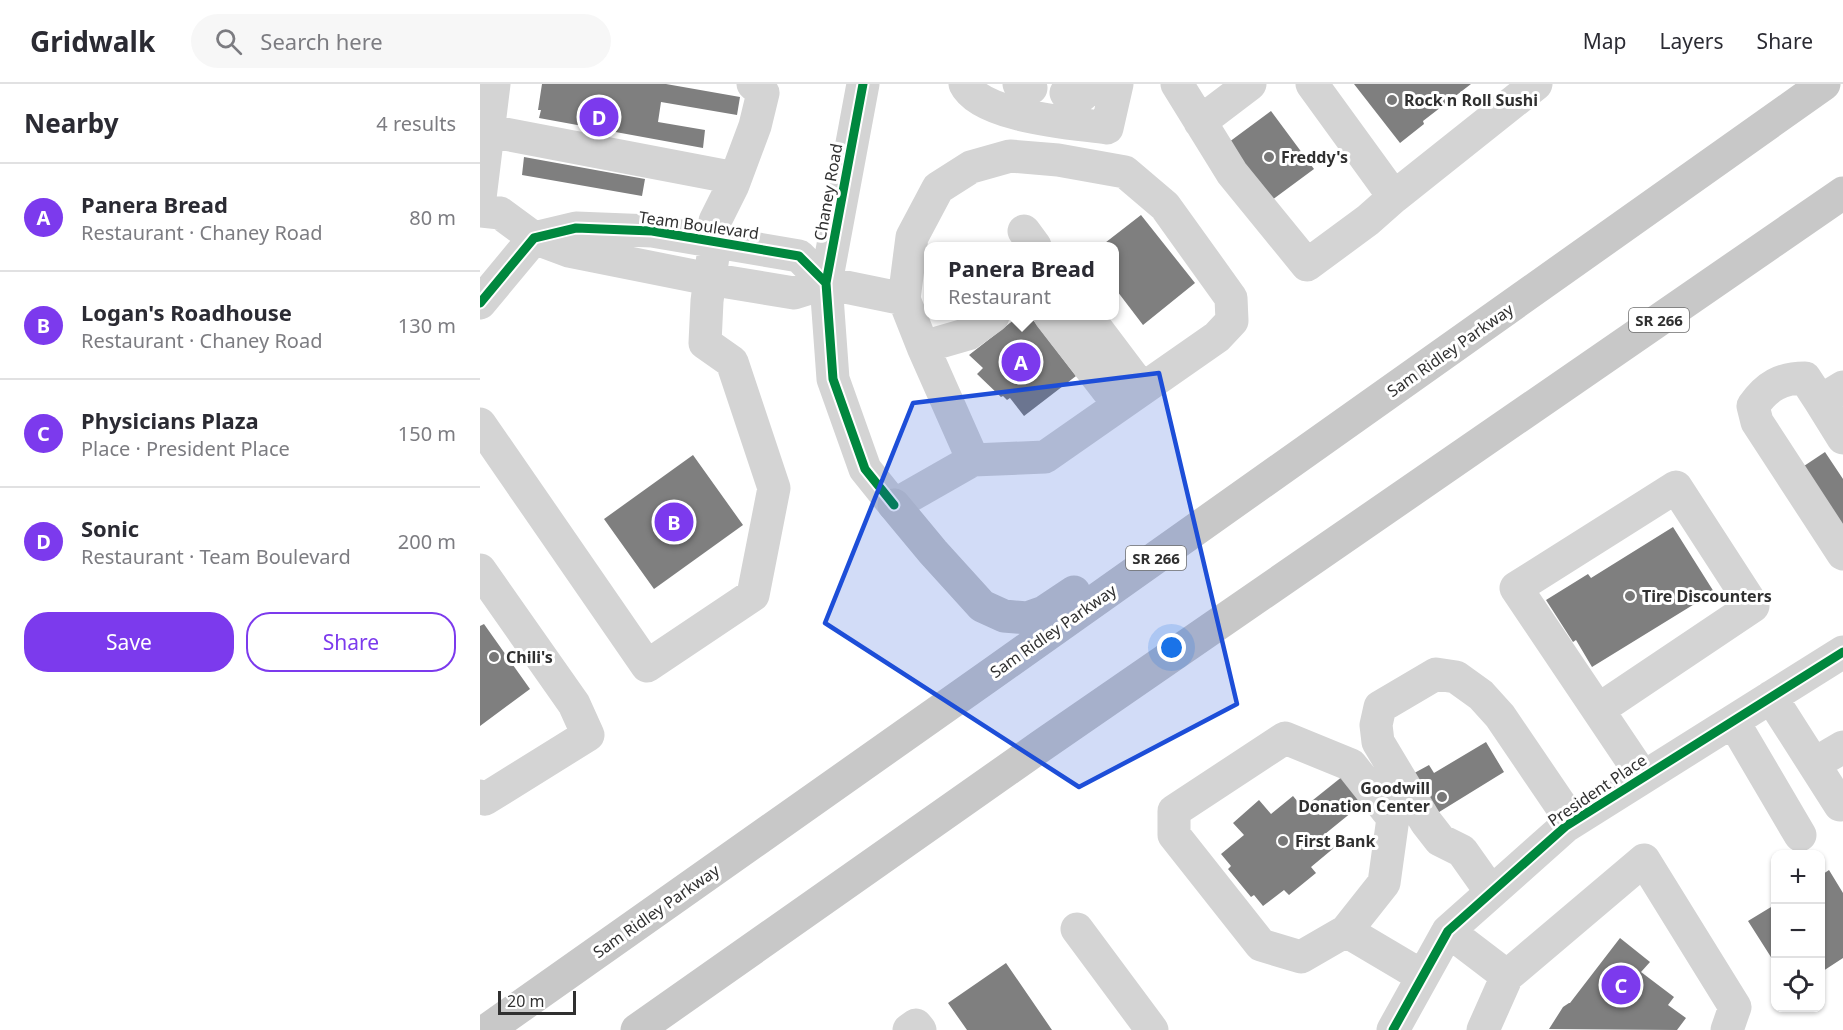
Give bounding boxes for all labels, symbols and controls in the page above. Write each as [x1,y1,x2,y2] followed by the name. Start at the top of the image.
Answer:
[191,14,611,68] search box
[30,22,155,60] text: Gridwalk
[212,25,245,58] icon: search
[260,26,383,56] text: Search here
[1583,27,1627,55] text: Map
[1660,27,1724,55] text: Layers
[1757,27,1813,55] text: Share
[1404,89,1538,111] place label: Rock n Roll Sushi
[1385,93,1399,107] marker: Rock n Roll Sushi
[580,94,618,140] pin: D
[24,105,119,141] text: Nearby
[376,110,456,137] text: 4 results
[809,142,847,242] street label: Chaney Road
[1281,146,1348,168] place label: Freddy's
[1262,150,1276,164] marker: Freddy's
[81,189,228,219] text: Panera Bread
[37,204,50,231] text: A
[409,204,456,231] text: 80 m
[638,206,760,244] street label: Team Boulevard
[81,219,322,246] text: Restaurant · Chaney Road
[924,242,1119,320] popup
[948,253,1095,283] text: Panera Bread
[948,283,1051,310] text: Restaurant
[81,297,292,327] text: Logan's Roadhouse
[1382,298,1518,402] street label: Sam Ridley Parkway
[1629,308,1689,332] road number: SR 266
[37,312,50,339] text: B
[398,312,456,339] text: 130 m
[81,327,322,354] text: Restaurant · Chaney Road
[1002,340,1040,384] pin: A
[81,405,259,435] text: Physicians Plaza
[37,420,50,447] text: C
[398,420,456,447] text: 150 m
[81,435,290,462] text: Place · President Place
[654,500,694,544] pin: B
[81,513,139,543] text: Sonic
[36,528,51,555] text: D
[398,528,456,555] text: 200 m
[81,543,351,570] text: Restaurant · Team Boulevard
[1126,546,1186,570] road number: SR 266
[985,579,1121,683] street label: Sam Ridley Parkway
[1642,585,1772,607] place label: Tire Discounters
[1623,589,1637,603] marker: Tire Discounters
[24,612,234,672] button: Save
[246,612,456,672] button: Share
[1157,633,1186,662] your location
[506,646,553,668] place label: Chili's
[487,650,501,664] marker: Chili's
[1543,749,1651,831] street label: President Place
[1298,777,1430,817] place label: Goodwill Donation Center
[1435,790,1449,804] marker: Goodwill Donation Center
[1295,830,1375,852] place label: First Bank
[1276,834,1290,848] marker: First Bank
[1771,850,1825,1012] map controls
[1771,850,1825,904] button: +
[588,859,724,963] street label: Sam Ridley Parkway
[1771,904,1825,958] button: −
[1771,958,1825,1012] button: locate
[1602,962,1640,1008] pin: C
[498,988,576,1016] scale bar
[507,990,544,1012] text: 20 m

